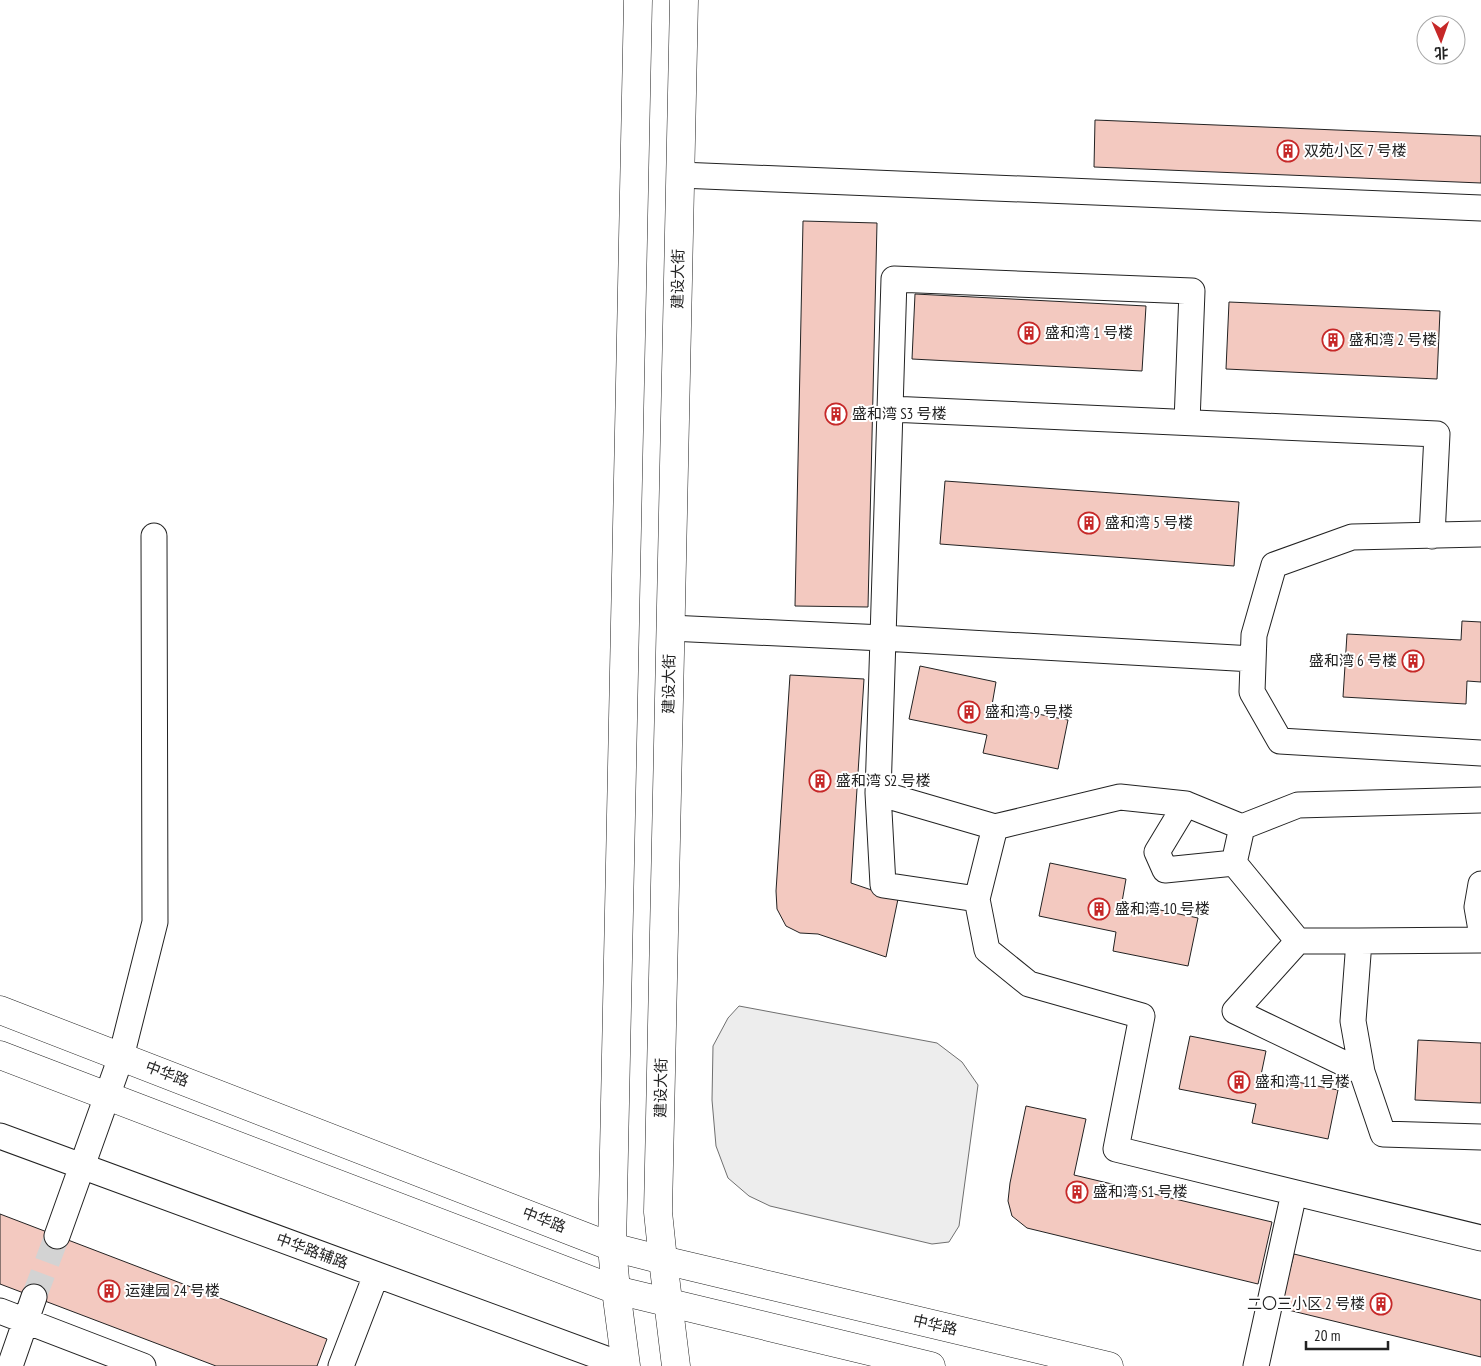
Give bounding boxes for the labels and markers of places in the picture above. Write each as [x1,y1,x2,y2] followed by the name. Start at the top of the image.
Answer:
[1276,139,1300,163] building icon: 双苑小区 7 号楼
[1304,141,1406,160] place label: 双苑小区 7 号楼
[1017,321,1041,345] building icon: 盛和湾 1 号楼
[1045,323,1133,342] place label: 盛和湾 1 号楼
[1321,328,1345,352] building icon: 盛和湾 2 号楼
[1349,330,1437,349] place label: 盛和湾 2 号楼
[824,402,848,426] building icon: 盛和湾 S3 号楼
[852,404,947,423] place label: 盛和湾 S3 号楼
[1077,511,1101,535] building icon: 盛和湾 5 号楼
[1105,513,1193,532] place label: 盛和湾 5 号楼
[1401,649,1425,673] building icon: 盛和湾 6 号楼
[1309,651,1397,670] place label: 盛和湾 6 号楼
[957,700,981,724] building icon: 盛和湾 9 号楼
[985,702,1073,721] place label: 盛和湾 9 号楼
[808,769,832,793] building icon: 盛和湾 S2 号楼
[836,771,931,790] place label: 盛和湾 S2 号楼
[1087,897,1111,921] building icon: 盛和湾 10 号楼
[1115,899,1210,918] place label: 盛和湾 10 号楼
[1227,1070,1251,1094] building icon: 盛和湾 11 号楼
[1255,1072,1350,1091] place label: 盛和湾 11 号楼
[1065,1180,1089,1204] building icon: 盛和湾 S1 号楼
[1093,1182,1188,1201] place label: 盛和湾 S1 号楼
[97,1279,121,1303] building icon: 运建园 24 号楼
[125,1281,220,1300] place label: 运建园 24 号楼
[1369,1292,1393,1316] building icon: 二〇三小区 2 号楼
[1247,1294,1365,1313] place label: 二〇三小区 2 号楼

